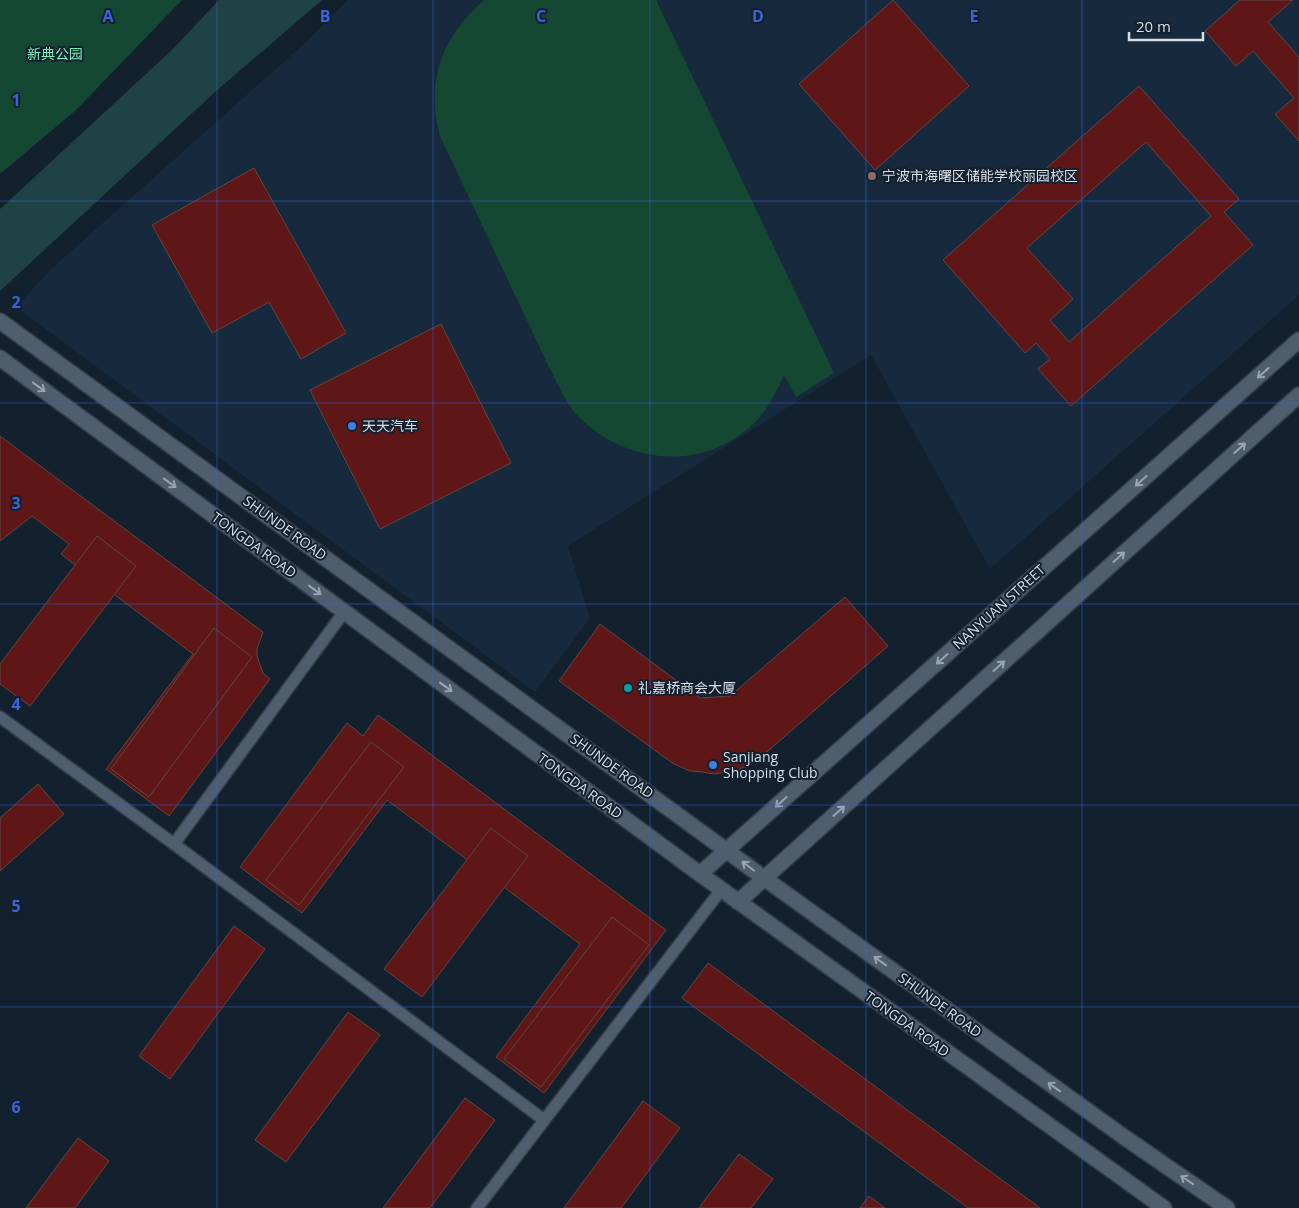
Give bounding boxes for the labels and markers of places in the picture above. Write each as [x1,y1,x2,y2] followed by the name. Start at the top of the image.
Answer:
[882,166,1078,185] place label: 宁波市海曙区储能学校丽园校区
[866,170,878,182] marker: 宁波市海曙区储能学校丽园校区
[362,416,418,435] place label: 天天汽车
[346,420,358,432] marker: 天天汽车
[638,678,736,697] place label: 礼嘉桥商会大厦
[622,682,634,694] marker: 礼嘉桥商会大厦
[723,747,818,782] place label: Sanjiang Shopping Club
[707,759,719,771] marker: Sanjiang Shopping Club

